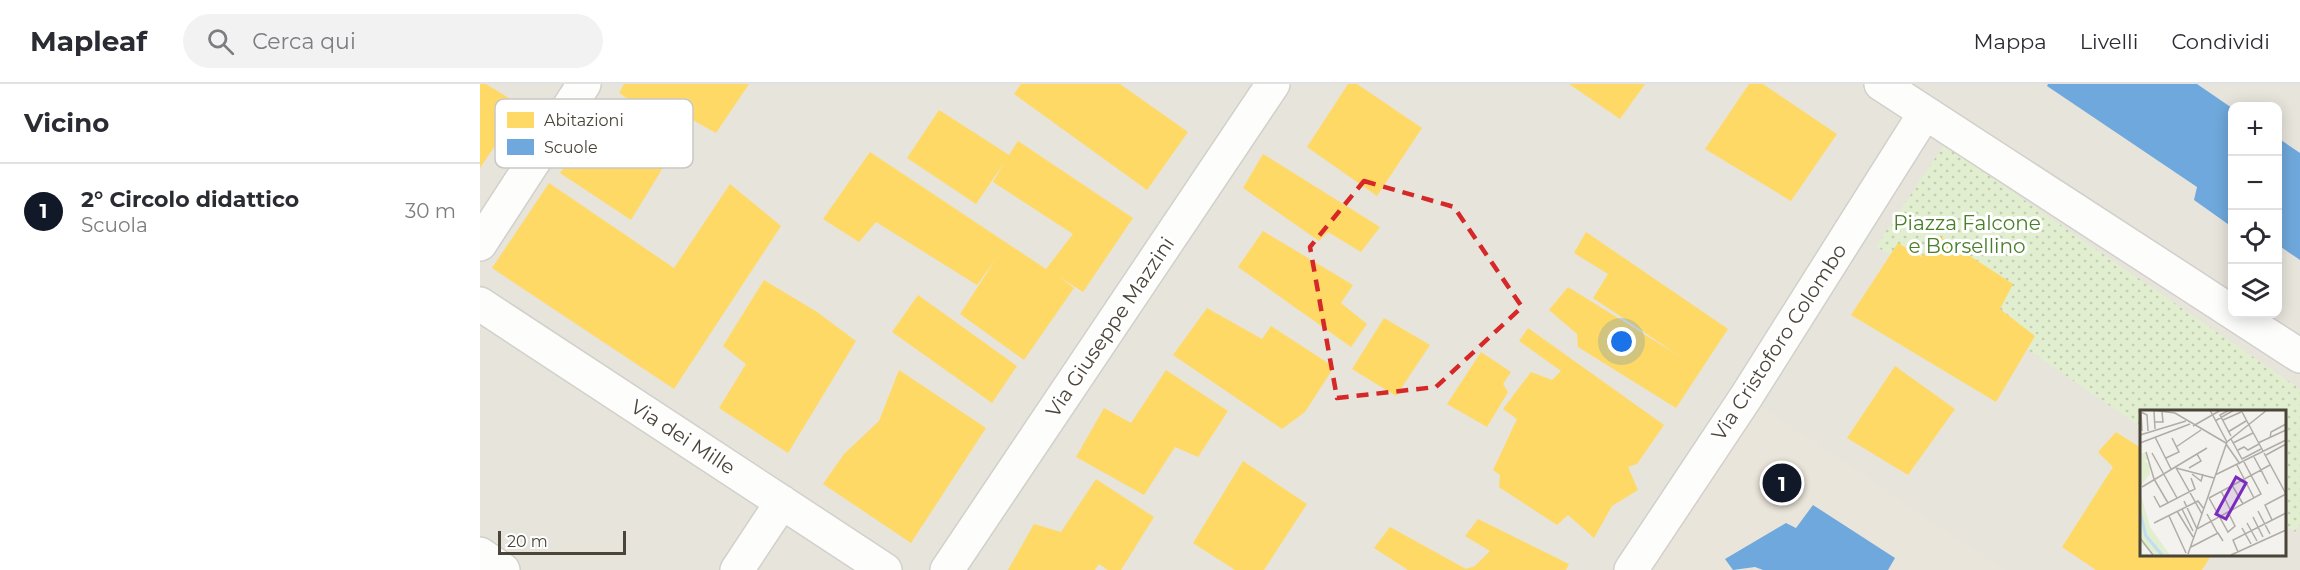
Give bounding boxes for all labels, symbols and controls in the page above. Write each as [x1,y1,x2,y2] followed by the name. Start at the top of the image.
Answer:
[183,14,603,68] search box
[30,24,147,58] text: Mapleaf
[204,25,237,58] icon: search
[252,28,356,55] text: Cerca qui
[1973,29,2047,54] text: Mappa
[2080,29,2138,54] text: Livelli
[2171,29,2270,54] text: Condividi
[495,99,693,168] legend
[2228,102,2282,318] map controls
[2228,102,2282,156] button: +
[24,107,109,139] text: Vicino
[544,111,624,130] text: Abitazioni
[544,138,598,157] text: Scuole
[2228,156,2282,210] button: −
[81,186,299,213] text: 2° Circolo didattico
[40,199,47,223] text: 1
[405,199,456,223] text: 30 m
[2228,210,2282,264] button: locate
[1893,211,2041,258] park label: Piazza Falcone e Borsellino
[81,213,148,237] text: Scuola
[1041,232,1179,422] street label: Via Giuseppe Mazzini
[1706,239,1852,445] street label: Via Cristoforo Colombo
[2228,264,2282,318] button: layers
[1607,327,1636,356] your location
[626,394,740,480] street label: Via dei Mille
[2140,410,2285,555] inset map
[1762,460,1802,506] pin: 1
[498,528,626,556] scale bar
[507,532,548,551] text: 20 m

